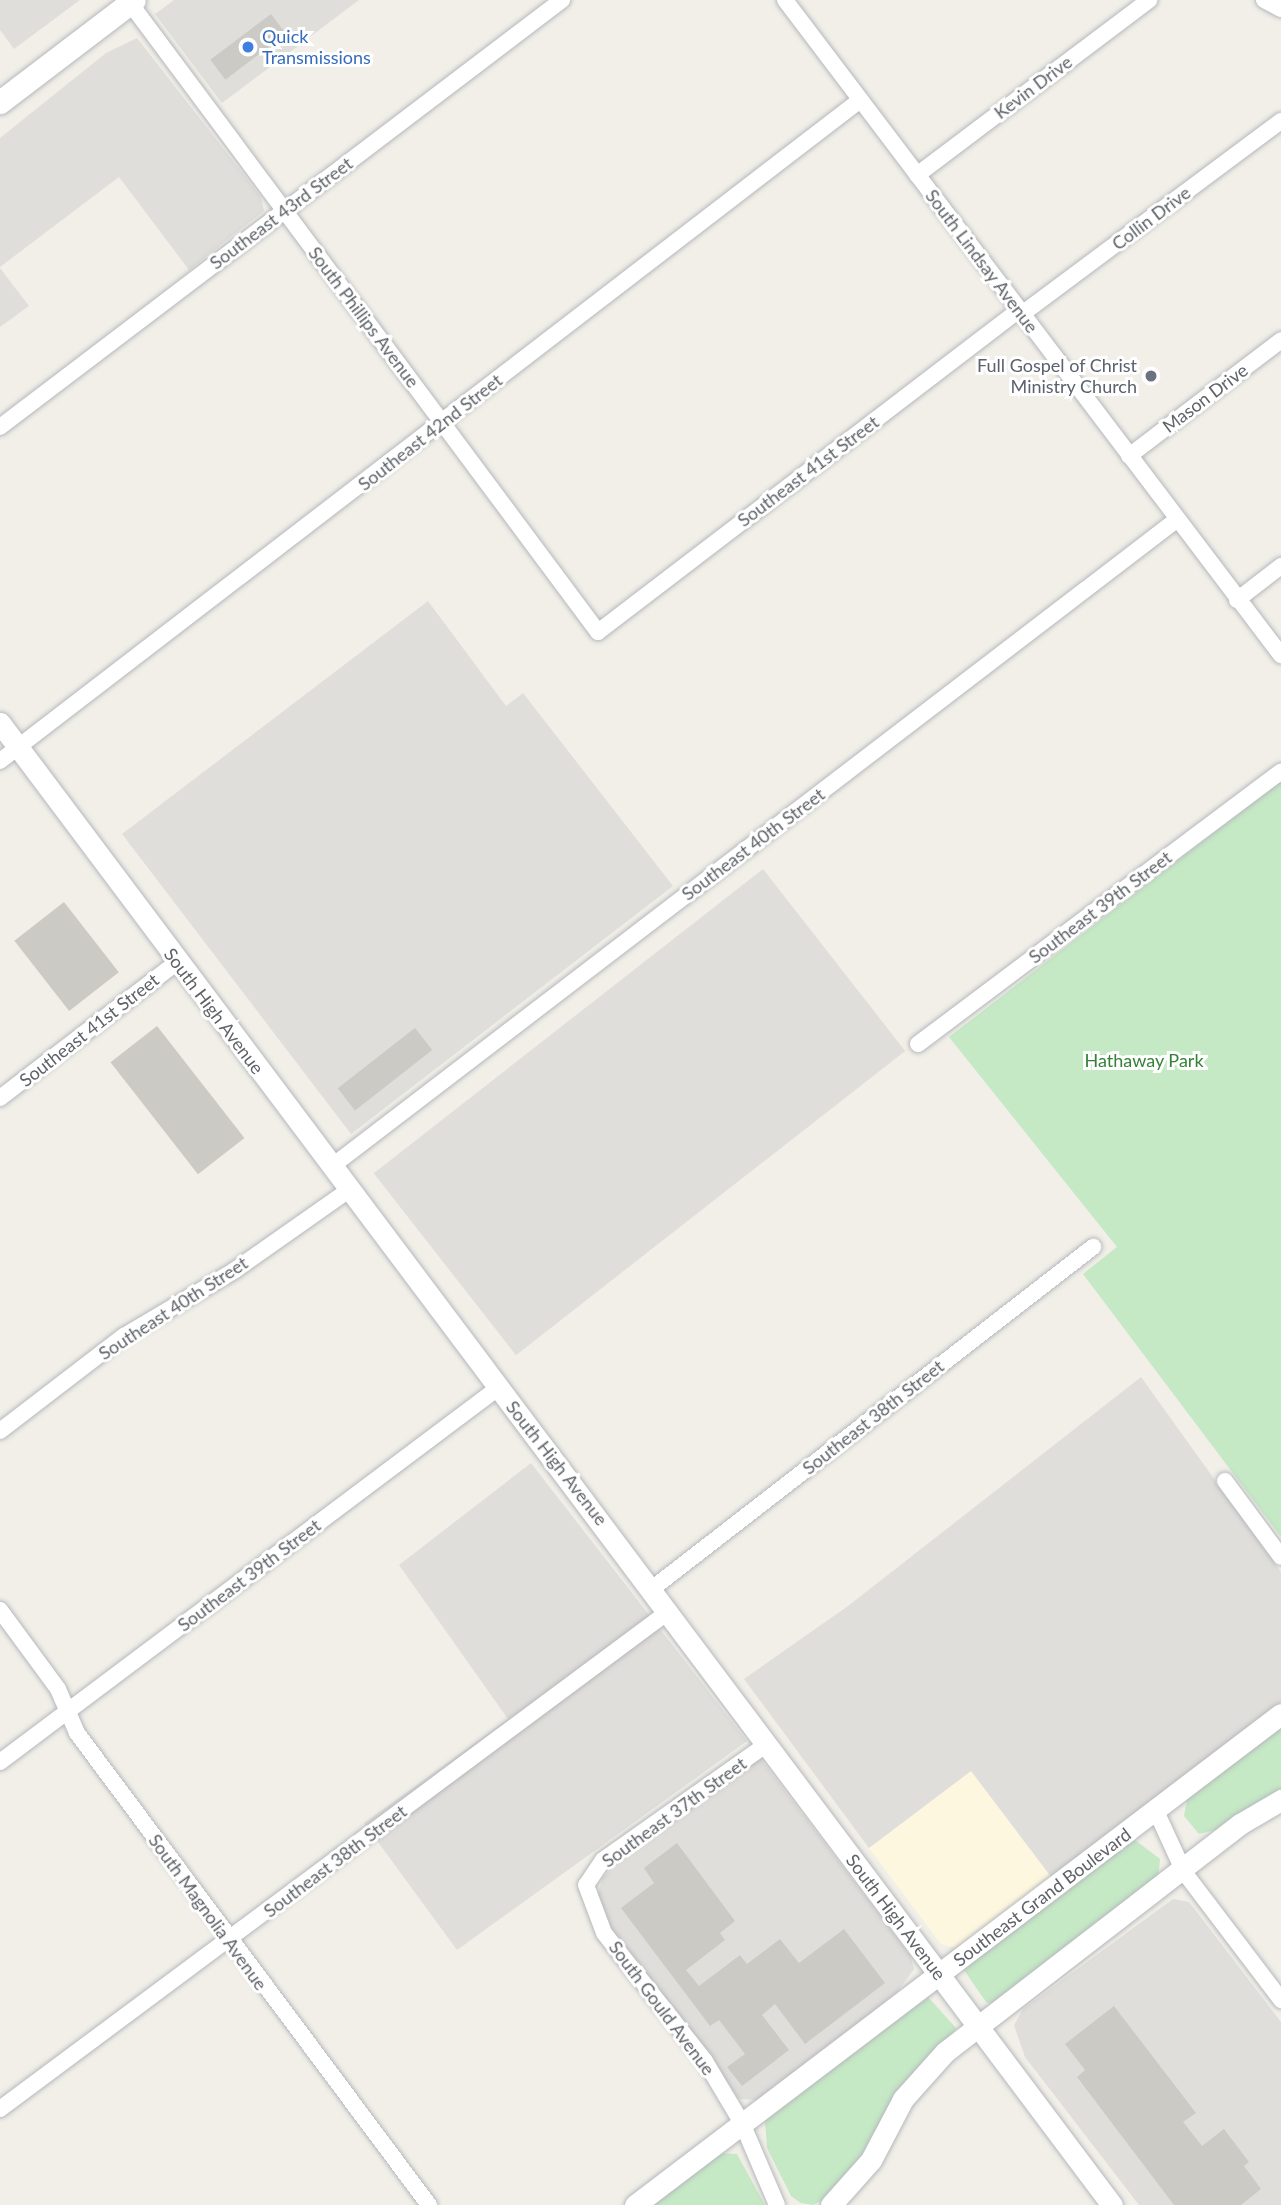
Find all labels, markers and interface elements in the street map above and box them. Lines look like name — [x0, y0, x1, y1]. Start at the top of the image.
place label: Quick Transmissions — [262, 26, 371, 68]
marker: Quick Transmissions — [240, 39, 256, 55]
street label: Kevin Drive — [990, 51, 1076, 123]
street label: Southeast 43rd Street — [205, 152, 357, 274]
street label: Collin Drive — [1108, 182, 1194, 254]
street label: South Lindsay Avenue — [921, 185, 1043, 337]
street label: South Phillips Avenue — [304, 242, 424, 392]
place label: Full Gospel of Christ Ministry Church — [977, 355, 1137, 398]
street label: Mason Drive — [1158, 359, 1252, 437]
marker: Full Gospel of Christ Ministry Church — [1143, 368, 1159, 384]
street label: Southeast 42nd Street — [354, 369, 506, 495]
street label: Southeast 41st Street — [733, 411, 883, 531]
street label: Southeast 40th Street — [677, 783, 829, 905]
street label: Southeast 39th Street — [1024, 846, 1176, 968]
street label: South High Avenue — [159, 944, 269, 1078]
street label: Southeast 41st Street — [15, 969, 163, 1091]
park label: Hathaway Park — [1084, 1049, 1204, 1071]
street label: Southeast 40th Street — [95, 1252, 251, 1364]
street label: Southeast 38th Street — [798, 1355, 948, 1479]
street label: South High Avenue — [502, 1396, 612, 1530]
street label: Southeast 39th Street — [173, 1514, 325, 1636]
street label: Southeast 37th Street — [598, 1752, 750, 1872]
street label: Southeast 38th Street — [259, 1800, 411, 1922]
street label: Southeast Grand Boulevard — [949, 1823, 1135, 1971]
street label: South Magnolia Avenue — [144, 1830, 272, 1994]
street label: South High Avenue — [841, 1850, 951, 1984]
street label: South Gould Avenue — [604, 1936, 720, 2080]

